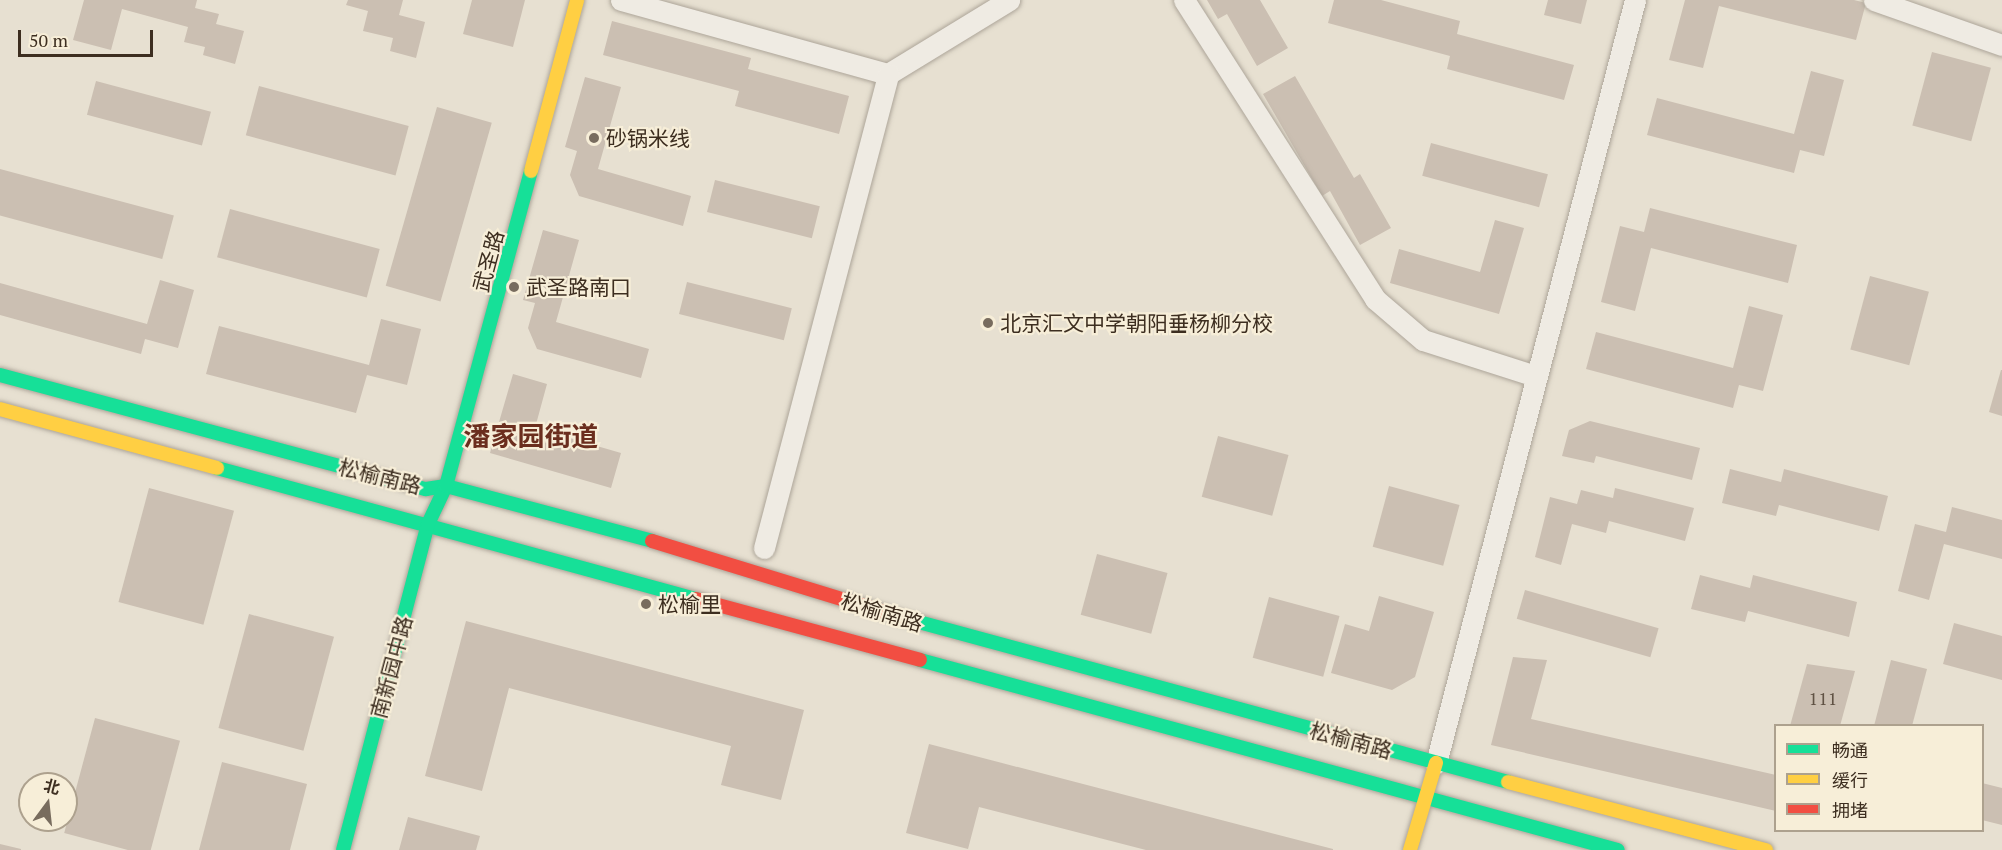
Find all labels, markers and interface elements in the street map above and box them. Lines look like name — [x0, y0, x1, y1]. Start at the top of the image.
scale bar — [21, 18, 156, 56]
text: 50 m — [29, 28, 68, 52]
place label: 砂锅米线 — [606, 125, 690, 151]
marker: 砂锅米线 — [587, 131, 601, 145]
street label: 武圣路 — [468, 227, 508, 295]
place label: 武圣路南口 — [526, 274, 631, 300]
marker: 武圣路南口 — [507, 280, 521, 294]
place label: 北京汇文中学朝阳垂杨柳分校 — [1000, 310, 1273, 336]
marker: 北京汇文中学朝阳垂杨柳分校 — [981, 316, 995, 330]
district label: 潘家园街道 — [464, 421, 598, 453]
street label: 松榆南路 — [336, 454, 424, 498]
street label: 松榆南路 — [838, 588, 926, 636]
place label: 松榆里 — [658, 591, 721, 617]
marker: 松榆里 — [639, 597, 653, 611]
street label: 南新园中路 — [365, 613, 417, 721]
house number: 111 — [1809, 687, 1837, 709]
street label: 松榆南路 — [1307, 717, 1395, 763]
legend — [1774, 724, 1984, 832]
text: 畅通 — [1832, 738, 1868, 762]
text: 缓行 — [1832, 768, 1868, 792]
north arrow — [18, 772, 78, 832]
text: 北 — [42, 774, 63, 799]
text: 拥堵 — [1832, 798, 1868, 822]

